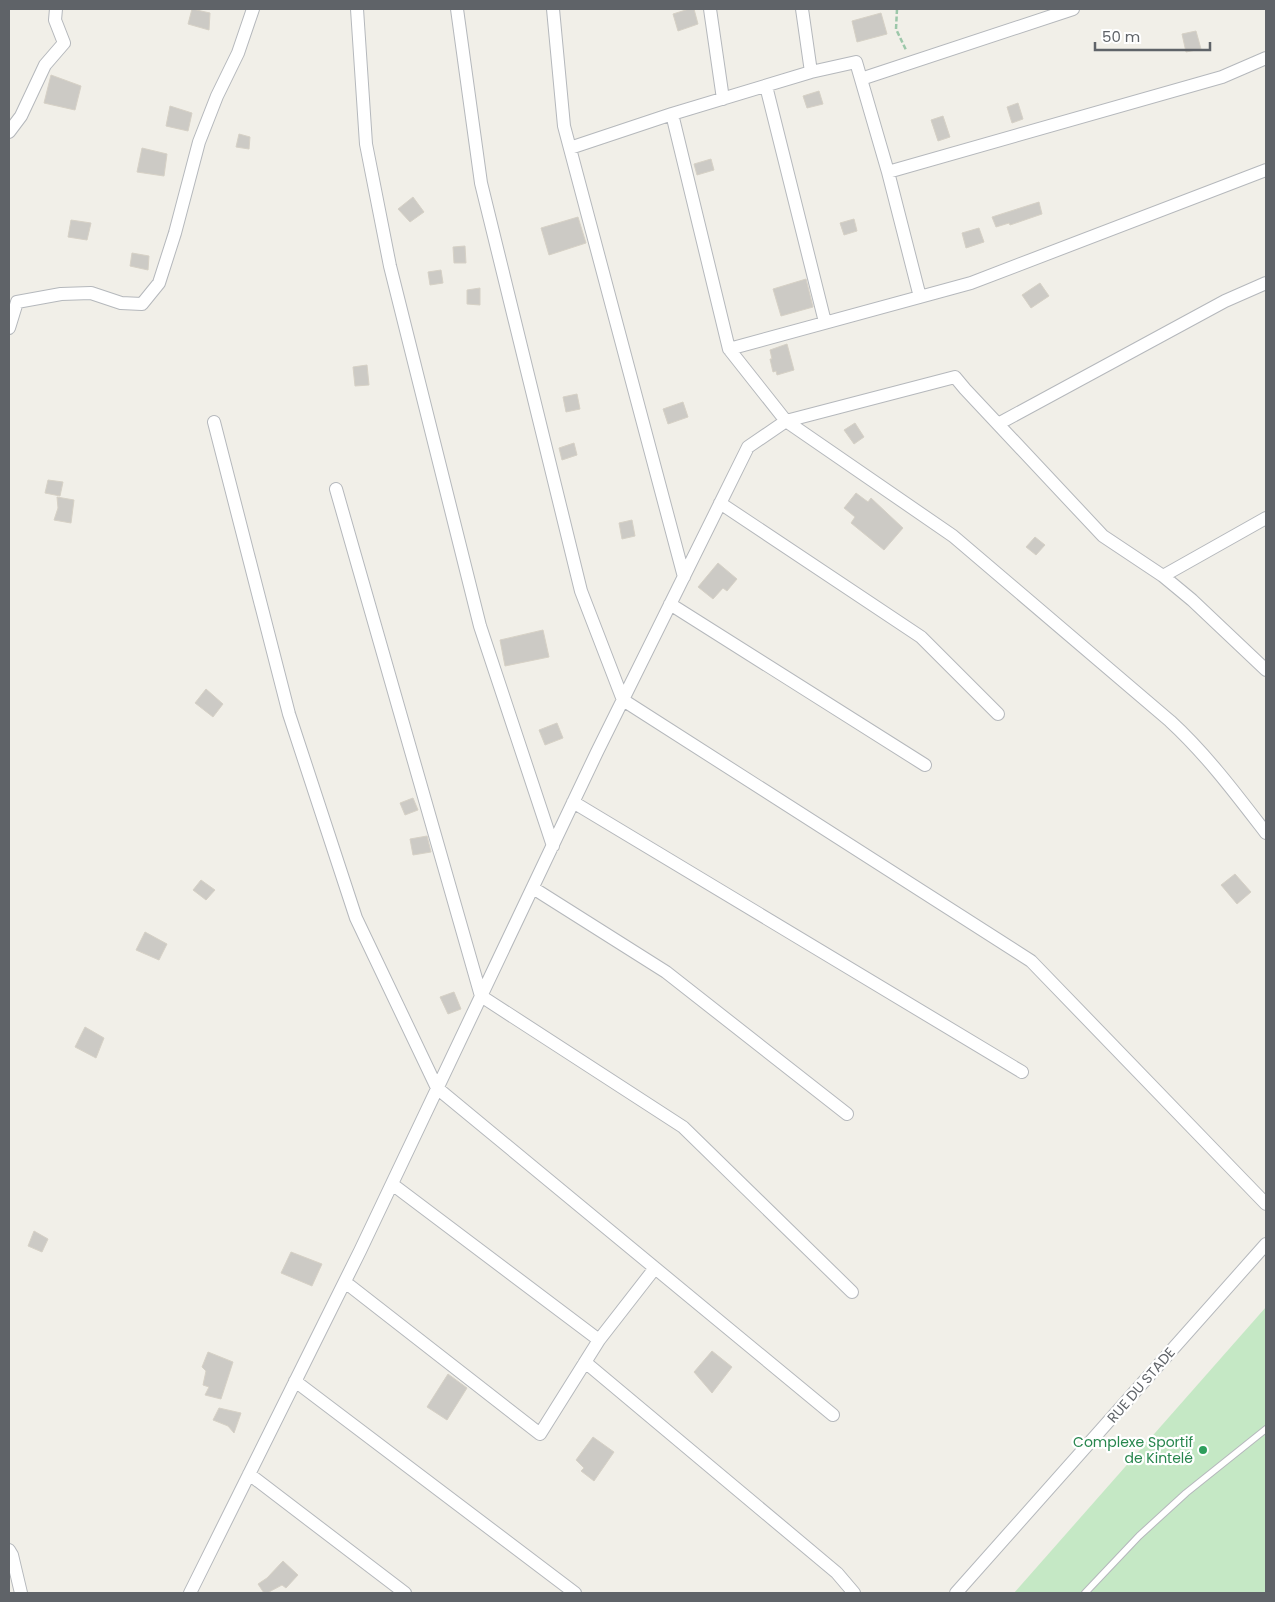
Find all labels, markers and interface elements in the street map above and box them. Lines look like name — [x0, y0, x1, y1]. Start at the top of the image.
scale bar — [1095, 20, 1210, 52]
text: 50 m — [1102, 26, 1140, 47]
street label: RUE DU STADE — [1103, 1343, 1179, 1427]
place label: Complexe Sportif de Kintelé — [1073, 1432, 1193, 1468]
marker: Complexe Sportif de Kintelé — [1197, 1444, 1209, 1456]

